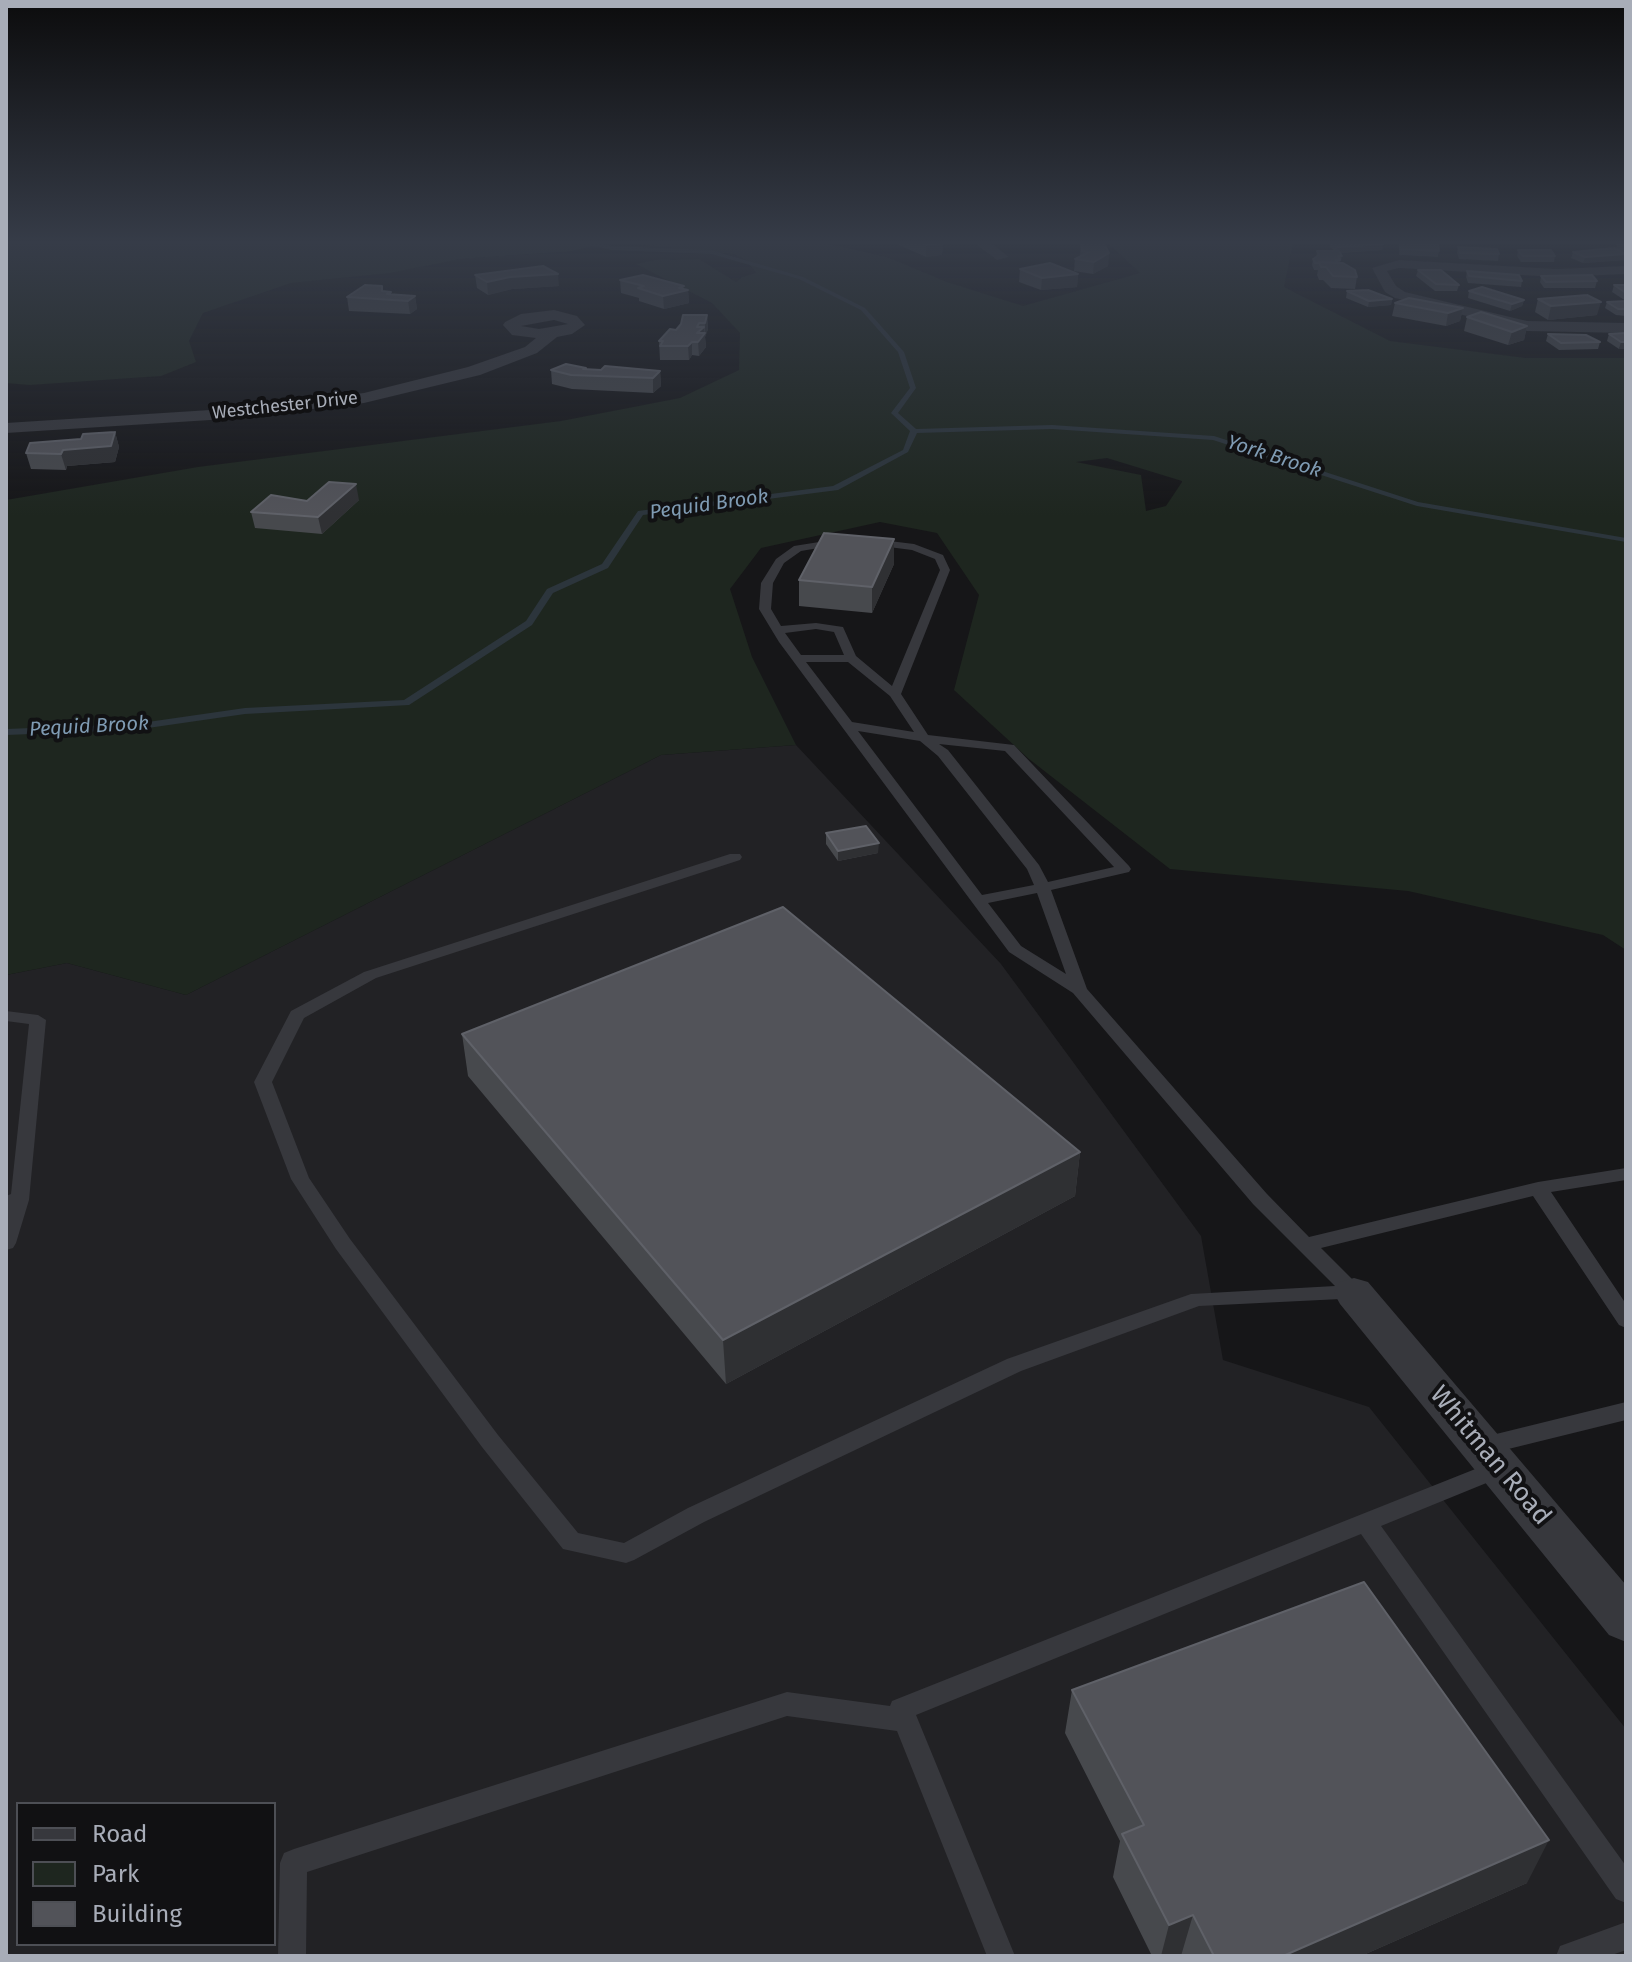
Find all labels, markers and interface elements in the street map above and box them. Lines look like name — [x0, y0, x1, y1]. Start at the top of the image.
street label: Westchester Drive — [211, 388, 359, 424]
water label: York Brook — [1224, 430, 1324, 484]
water label: Pequid Brook — [648, 485, 770, 525]
water label: Pequid Brook — [29, 712, 149, 742]
street label: Whitman Road — [1423, 1380, 1557, 1532]
legend — [16, 1802, 276, 1946]
text: Road — [92, 1820, 147, 1848]
text: Park — [92, 1860, 139, 1888]
text: Building — [92, 1900, 182, 1928]

